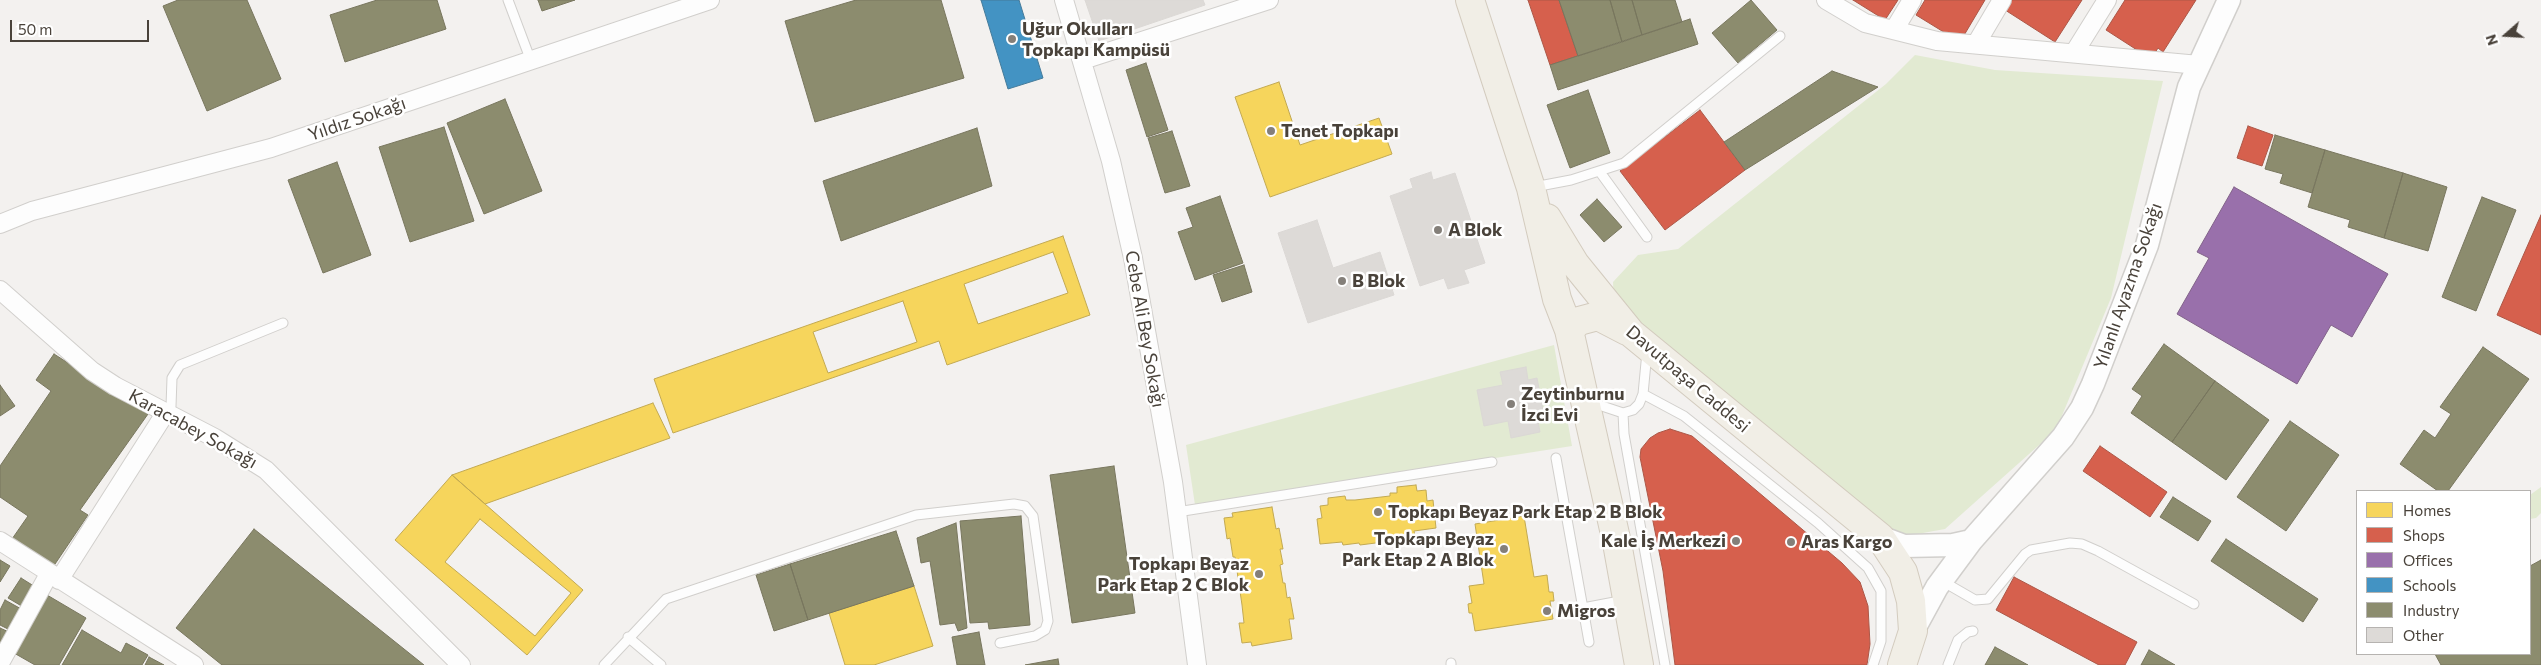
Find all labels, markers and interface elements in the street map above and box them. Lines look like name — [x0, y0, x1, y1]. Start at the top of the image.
scale bar — [12, 10, 151, 42]
north arrow — [2481, 10, 2531, 60]
place label: Uğur Okulları Topkapı Kampüsü — [1022, 18, 1170, 60]
text: 50 m — [18, 20, 52, 38]
text: N — [2482, 32, 2501, 48]
marker: Uğur Okulları Topkapı Kampüsü — [1006, 33, 1018, 45]
street label: Yıldız Sokağı — [305, 92, 409, 146]
place label: Tenet Topkapı — [1281, 120, 1399, 142]
marker: Tenet Topkapı — [1265, 125, 1277, 137]
street label: Yılanlı Ayazma Sokağı — [2089, 200, 2167, 372]
place label: A Blok — [1448, 219, 1502, 241]
marker: A Blok — [1432, 224, 1444, 236]
street label: Cebe Ali Bey Sokağı — [1121, 249, 1169, 409]
place label: B Blok — [1352, 270, 1405, 292]
marker: B Blok — [1336, 275, 1348, 287]
street label: Davutpaşa Caddesi — [1622, 321, 1754, 437]
place label: Zeytinburnu İzci Evi — [1521, 383, 1624, 426]
street label: Karacabey Sokağı — [125, 385, 261, 473]
marker: Zeytinburnu İzci Evi — [1505, 398, 1517, 410]
legend — [2356, 490, 2531, 655]
place label: Topkapı Beyaz Park Etap 2 B Blok — [1388, 501, 1663, 523]
text: Homes — [2403, 501, 2451, 519]
marker: Topkapı Beyaz Park Etap 2 B Blok — [1372, 506, 1384, 518]
text: Shops — [2403, 526, 2445, 544]
place label: Topkapı Beyaz Park Etap 2 A Blok — [1342, 528, 1494, 570]
place label: Kale İş Merkezi — [1601, 530, 1726, 552]
place label: Aras Kargo — [1801, 531, 1892, 553]
marker: Kale İş Merkezi — [1730, 535, 1742, 547]
marker: Aras Kargo — [1785, 536, 1797, 548]
marker: Topkapı Beyaz Park Etap 2 A Blok — [1498, 543, 1510, 555]
text: Offices — [2403, 551, 2453, 569]
place label: Topkapı Beyaz Park Etap 2 C Blok — [1098, 553, 1249, 596]
marker: Topkapı Beyaz Park Etap 2 C Blok — [1253, 568, 1265, 580]
text: Schools — [2403, 576, 2456, 594]
place label: Migros — [1557, 600, 1615, 622]
text: Industry — [2403, 601, 2460, 619]
marker: Migros — [1541, 605, 1553, 617]
text: Other — [2403, 626, 2444, 644]

